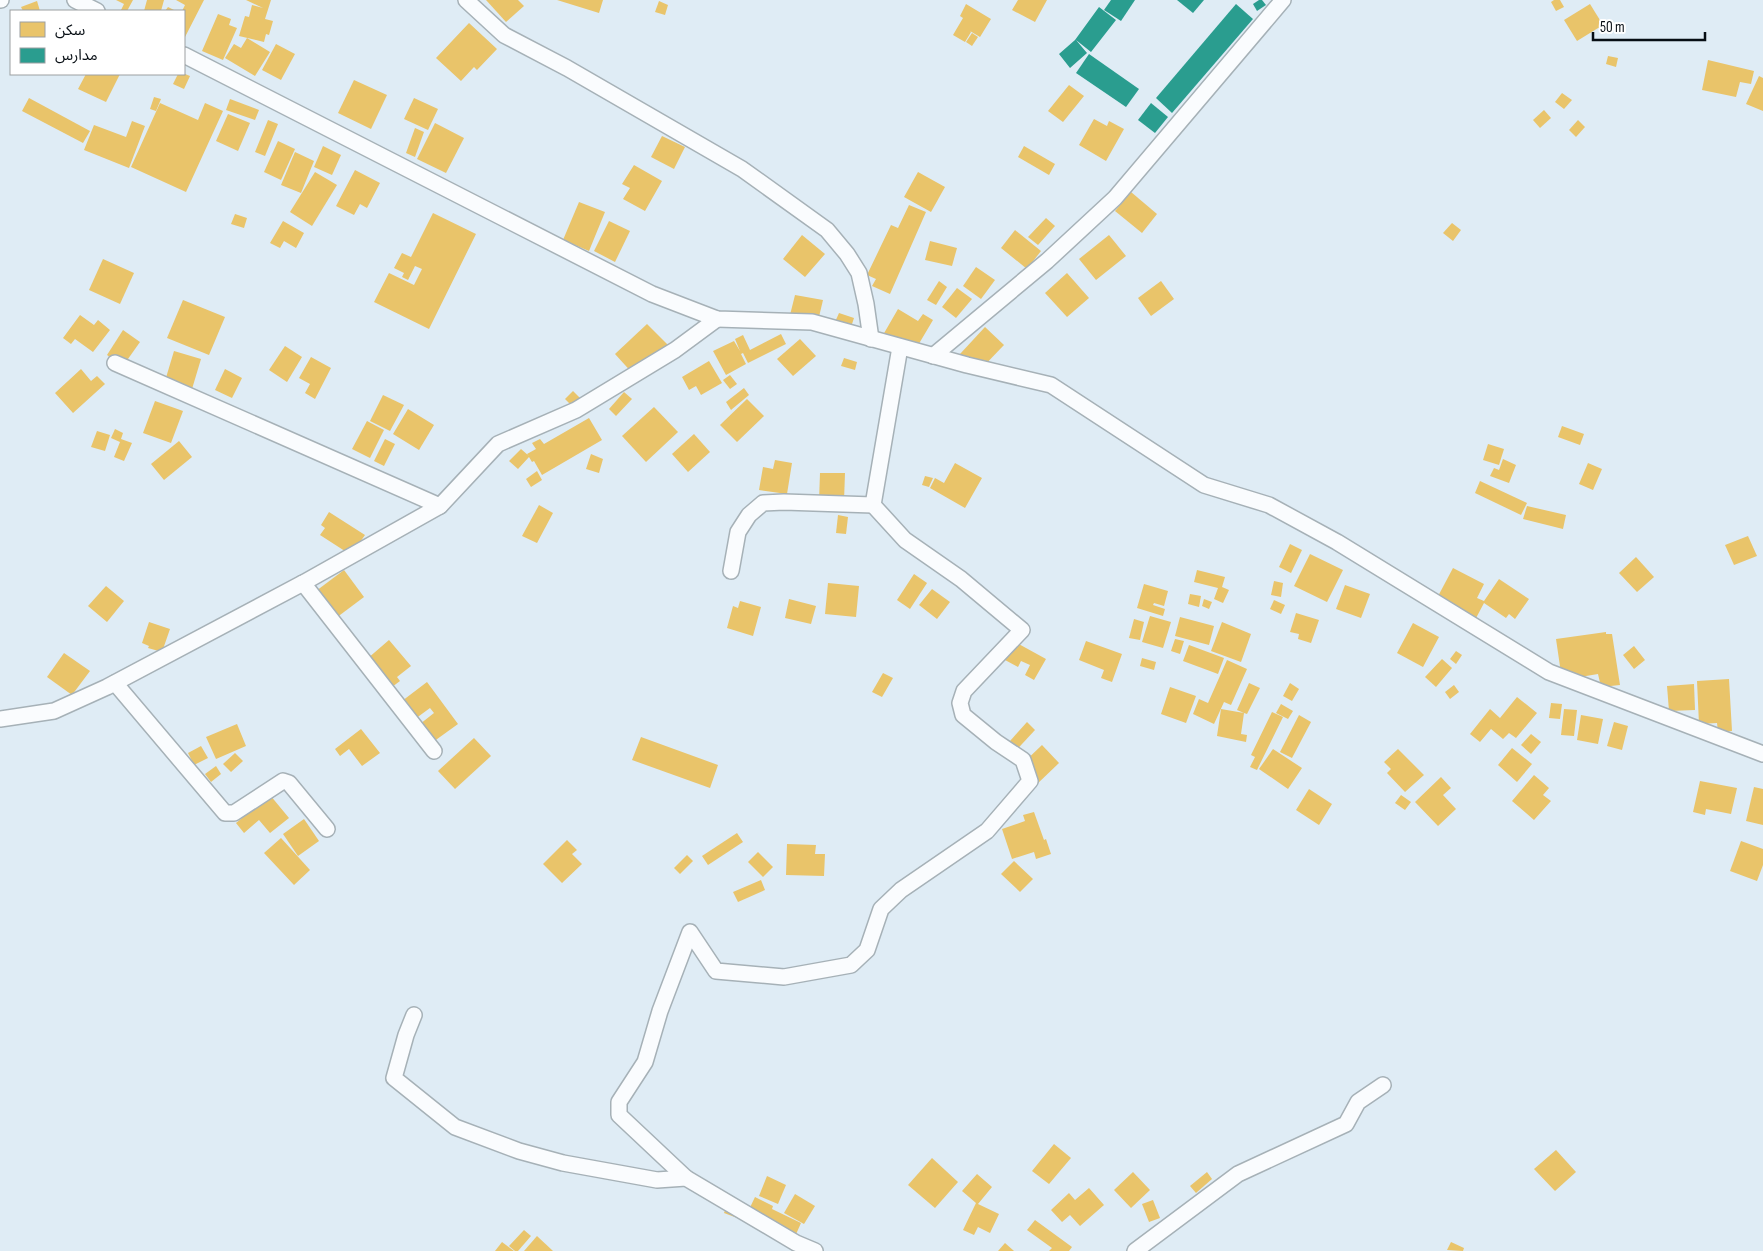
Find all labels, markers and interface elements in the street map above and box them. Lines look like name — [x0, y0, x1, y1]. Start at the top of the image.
legend — [10, 10, 185, 75]
scale bar — [1593, 10, 1706, 42]
text: 50 m — [1600, 18, 1625, 37]
text: سكن — [55, 21, 86, 40]
text: مدارس — [55, 46, 98, 65]

